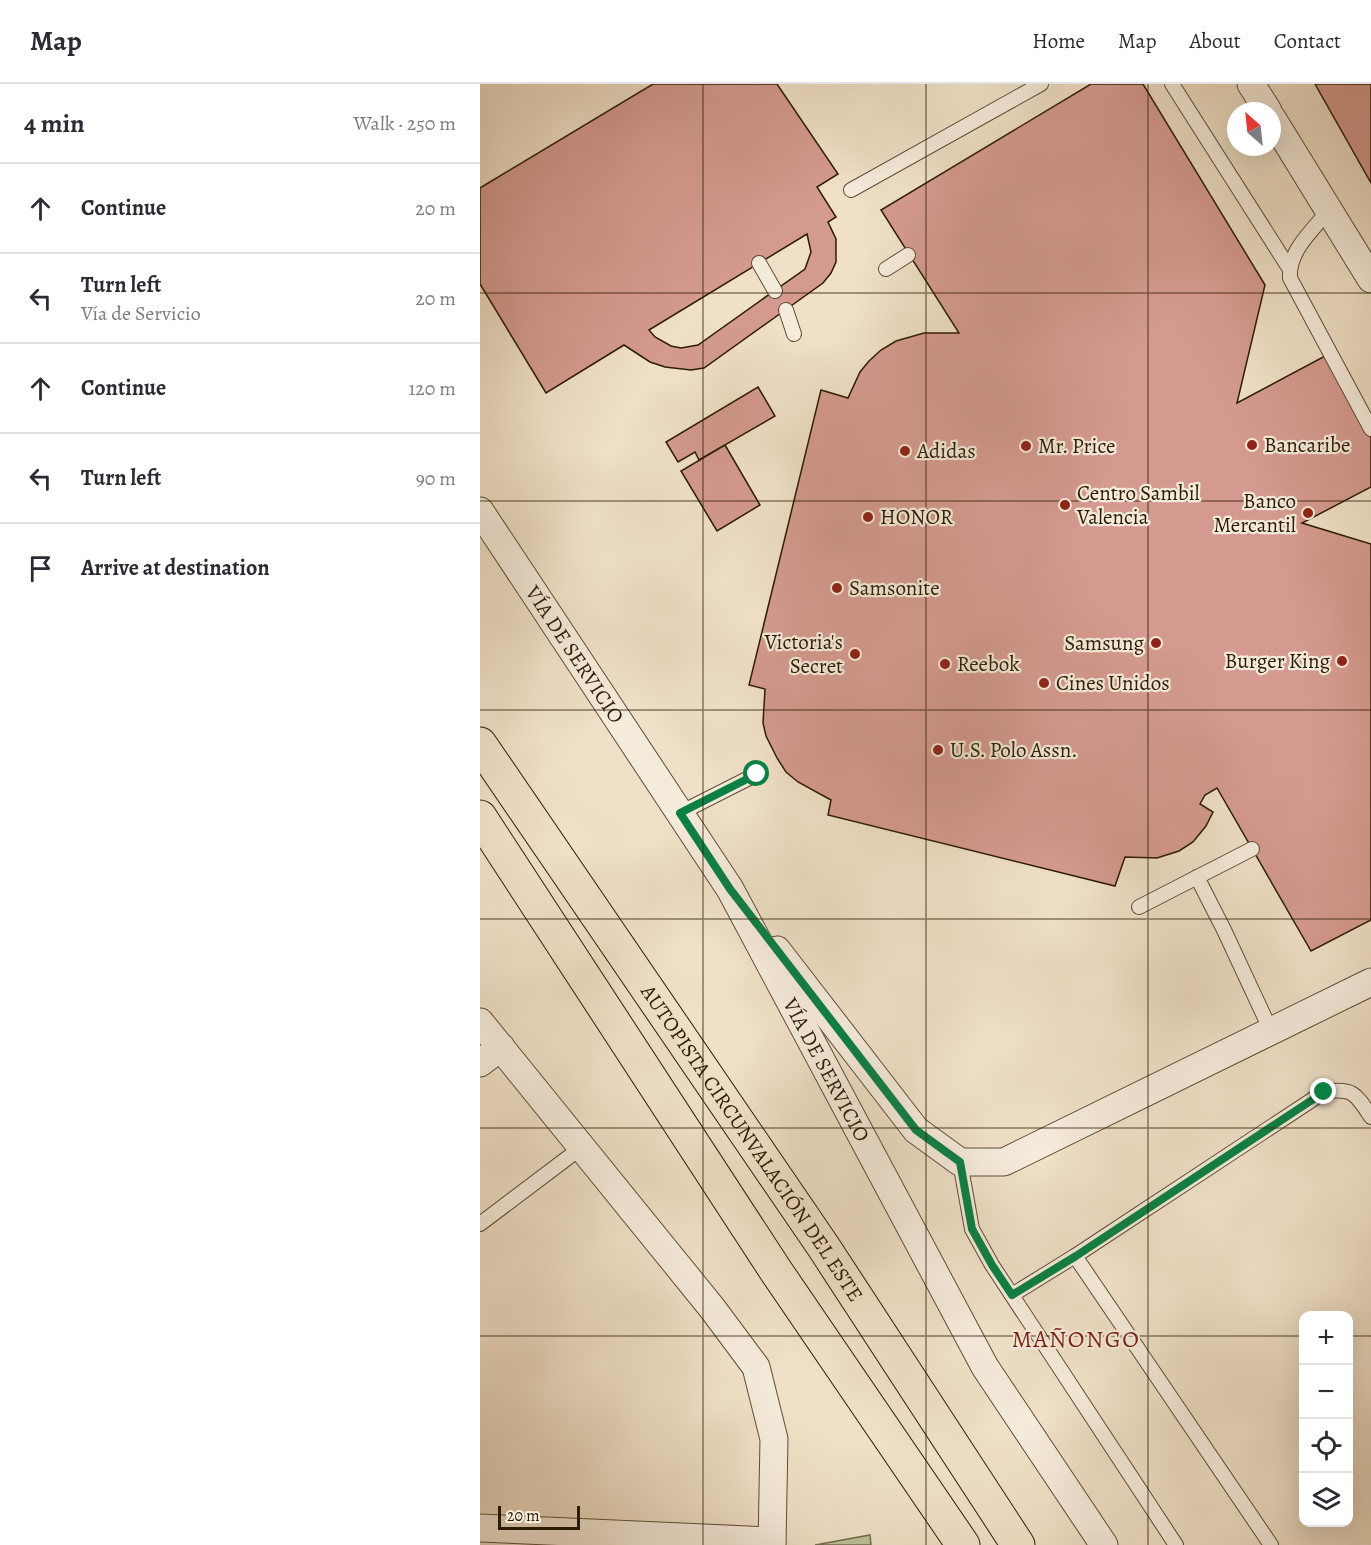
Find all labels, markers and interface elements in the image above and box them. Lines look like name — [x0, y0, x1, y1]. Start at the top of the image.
text: Map — [30, 22, 82, 60]
text: Home — [1032, 27, 1085, 55]
text: Map — [1118, 27, 1156, 55]
text: About — [1189, 27, 1241, 55]
text: Contact — [1274, 27, 1341, 55]
north arrow — [1227, 102, 1281, 156]
text: 4 min — [24, 106, 85, 141]
text: Walk · 250 m — [354, 110, 456, 137]
icon: ahead — [24, 192, 57, 225]
text: Continue — [81, 193, 166, 223]
text: 20 m — [415, 195, 456, 222]
text: Turn left — [81, 270, 161, 300]
icon: left — [24, 282, 57, 315]
text: 20 m — [415, 285, 456, 312]
text: Vía de Servicio — [81, 300, 201, 327]
icon: ahead — [24, 372, 57, 405]
text: Continue — [81, 373, 166, 403]
text: 120 m — [408, 375, 456, 402]
place label: Bancaribe — [1264, 431, 1350, 459]
place label: Mr. Price — [1038, 432, 1115, 460]
place label: Adidas — [916, 437, 976, 465]
marker: Bancaribe — [1245, 438, 1259, 452]
marker: Mr. Price — [1019, 439, 1033, 453]
marker: Adidas — [898, 444, 912, 458]
icon: left — [24, 462, 57, 495]
text: Turn left — [81, 463, 161, 493]
text: 90 m — [416, 465, 456, 492]
place label: Centro Sambil Valencia — [1076, 479, 1200, 531]
place label: Banco Mercantil — [1213, 487, 1296, 539]
marker: Centro Sambil Valencia — [1058, 498, 1072, 512]
place label: HONOR — [880, 503, 953, 531]
marker: Banco Mercantil — [1301, 506, 1315, 520]
marker: HONOR — [861, 510, 875, 524]
icon: arrive — [24, 552, 57, 585]
text: Arrive at destination — [81, 553, 270, 583]
place label: Samsonite — [849, 574, 940, 602]
street label: VÍA DE SERVICIO — [519, 579, 631, 729]
marker: Samsonite — [830, 581, 844, 595]
place label: Victoria's Secret — [764, 628, 843, 680]
place label: Samsung — [1064, 629, 1144, 657]
marker: Samsung — [1149, 636, 1163, 650]
marker: Victoria's Secret — [848, 647, 862, 661]
place label: Burger King — [1225, 647, 1330, 675]
place label: Reebok — [957, 650, 1020, 678]
marker: Burger King — [1335, 654, 1349, 668]
marker: Reebok — [938, 657, 952, 671]
place label: Cines Unidos — [1056, 669, 1170, 697]
marker: Cines Unidos — [1037, 676, 1051, 690]
place label: U.S. Polo Assn. — [950, 736, 1078, 764]
marker: U.S. Polo Assn. — [931, 743, 945, 757]
route start — [743, 760, 769, 786]
street label: AUTOPISTA CIRCUNVALACIÓN DEL ESTE — [634, 978, 870, 1307]
street label: VÍA DE SERVICIO — [776, 992, 876, 1147]
route end — [1310, 1078, 1336, 1104]
map controls — [1299, 1311, 1353, 1527]
button: + — [1299, 1311, 1353, 1365]
district label: MAÑONGO — [1012, 1323, 1140, 1355]
button: − — [1299, 1365, 1353, 1419]
button: locate — [1299, 1419, 1353, 1473]
button: layers — [1299, 1473, 1353, 1527]
scale bar — [498, 1503, 580, 1530]
text: 20 m — [507, 1505, 540, 1527]

